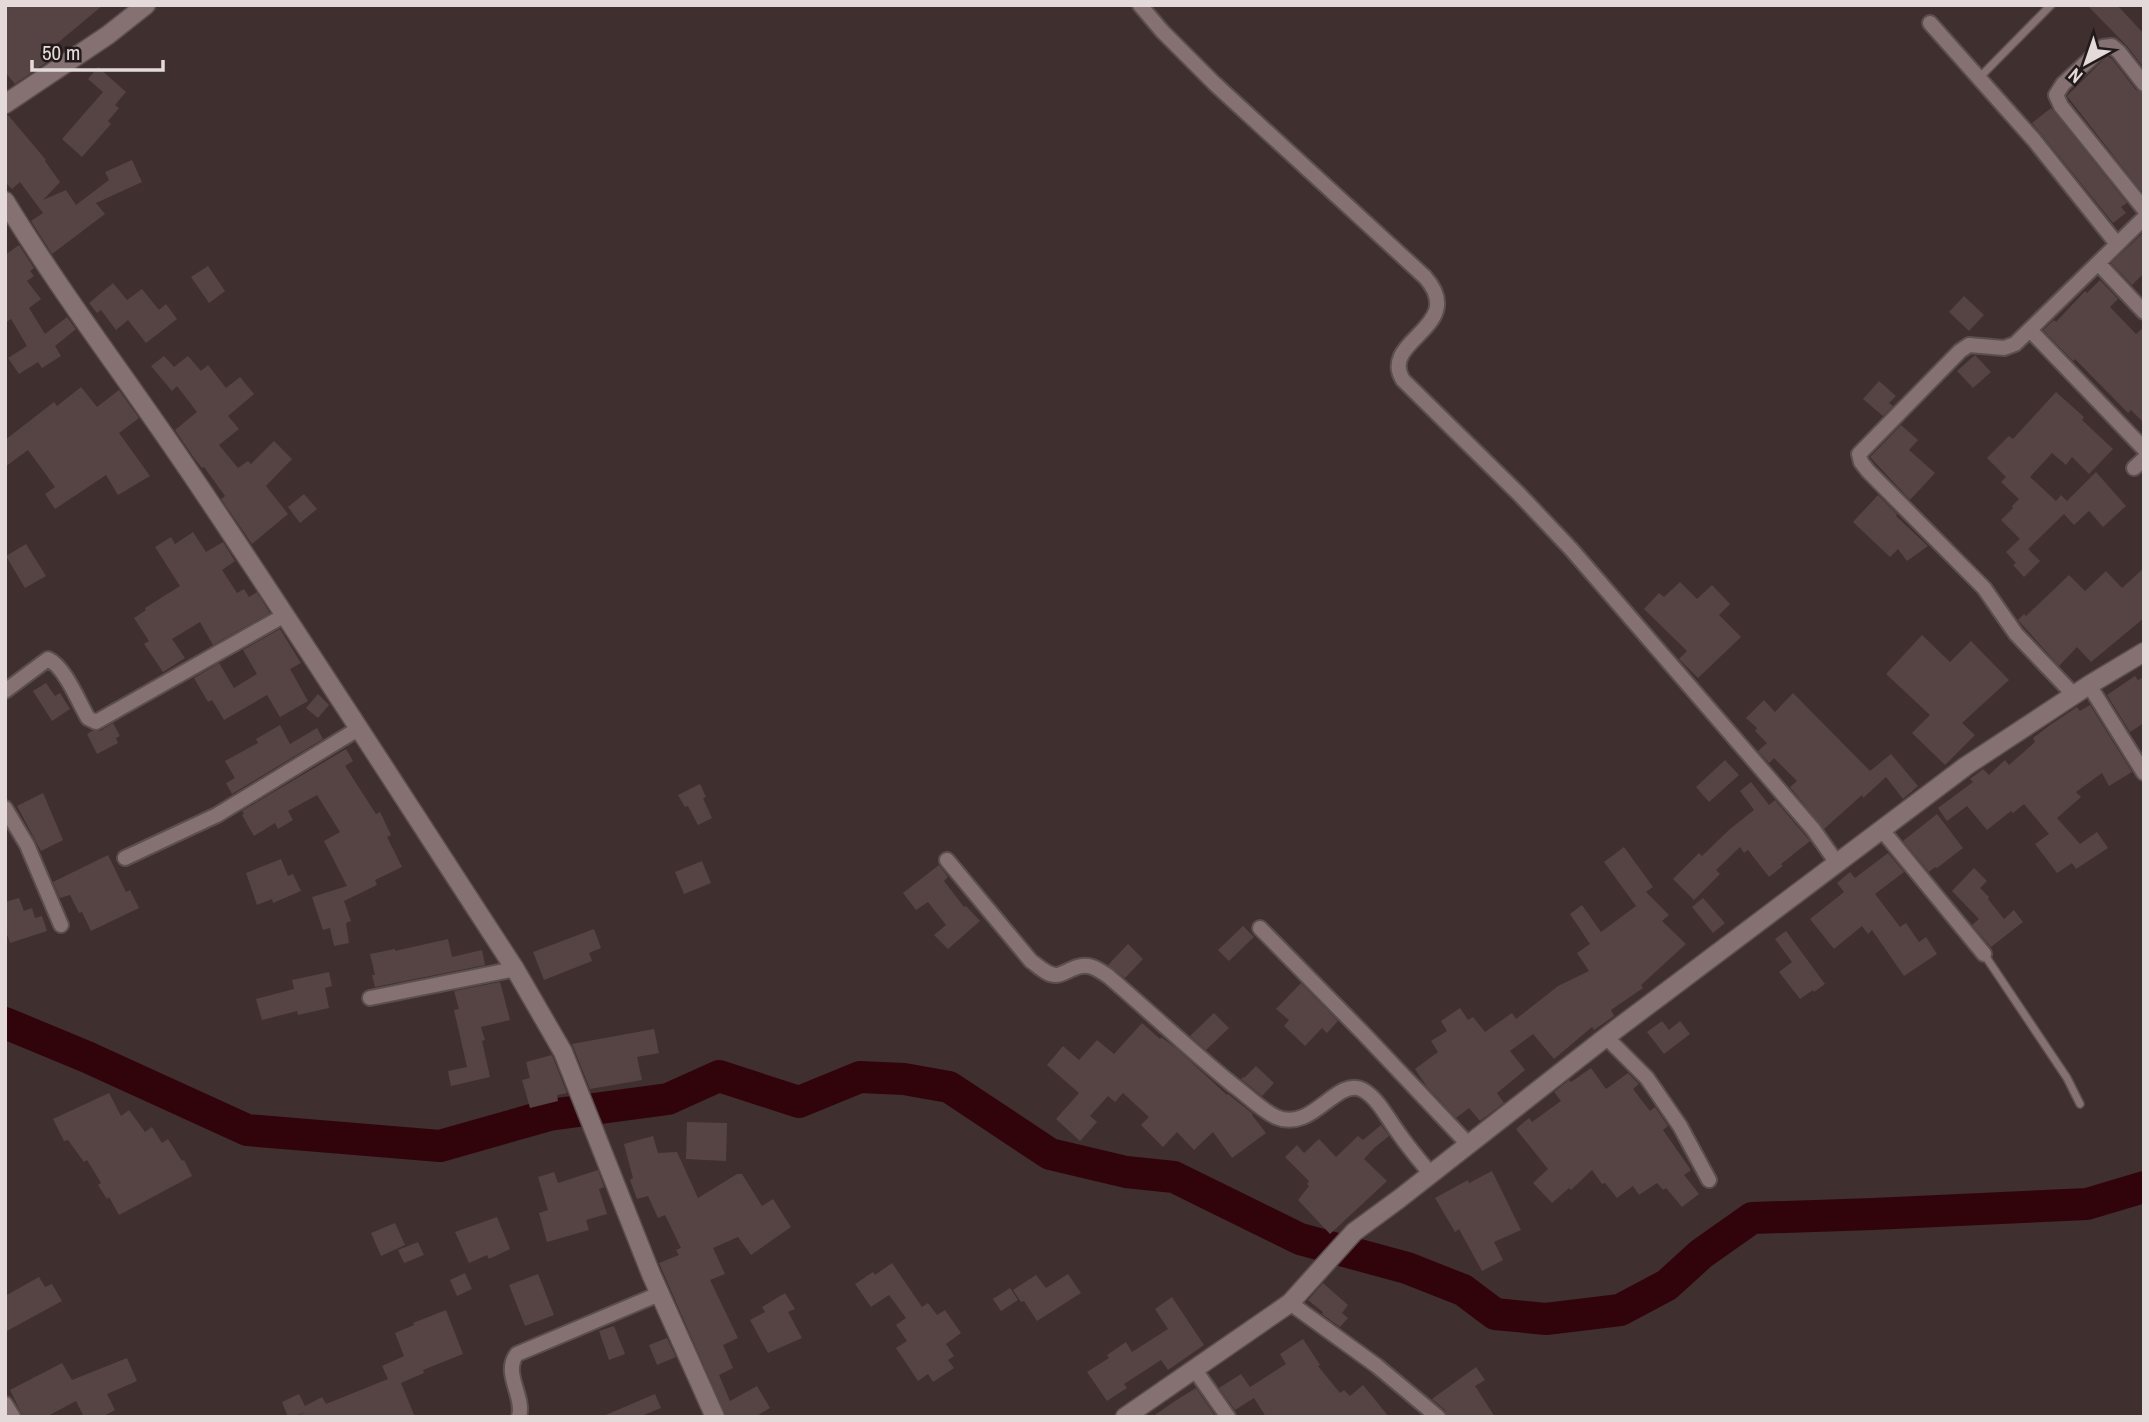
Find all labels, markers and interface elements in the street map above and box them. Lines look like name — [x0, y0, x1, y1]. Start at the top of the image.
scale bar — [32, 28, 163, 72]
north arrow — [2051, 28, 2121, 98]
text: 50 m — [42, 38, 80, 67]
text: N — [2062, 62, 2088, 90]

